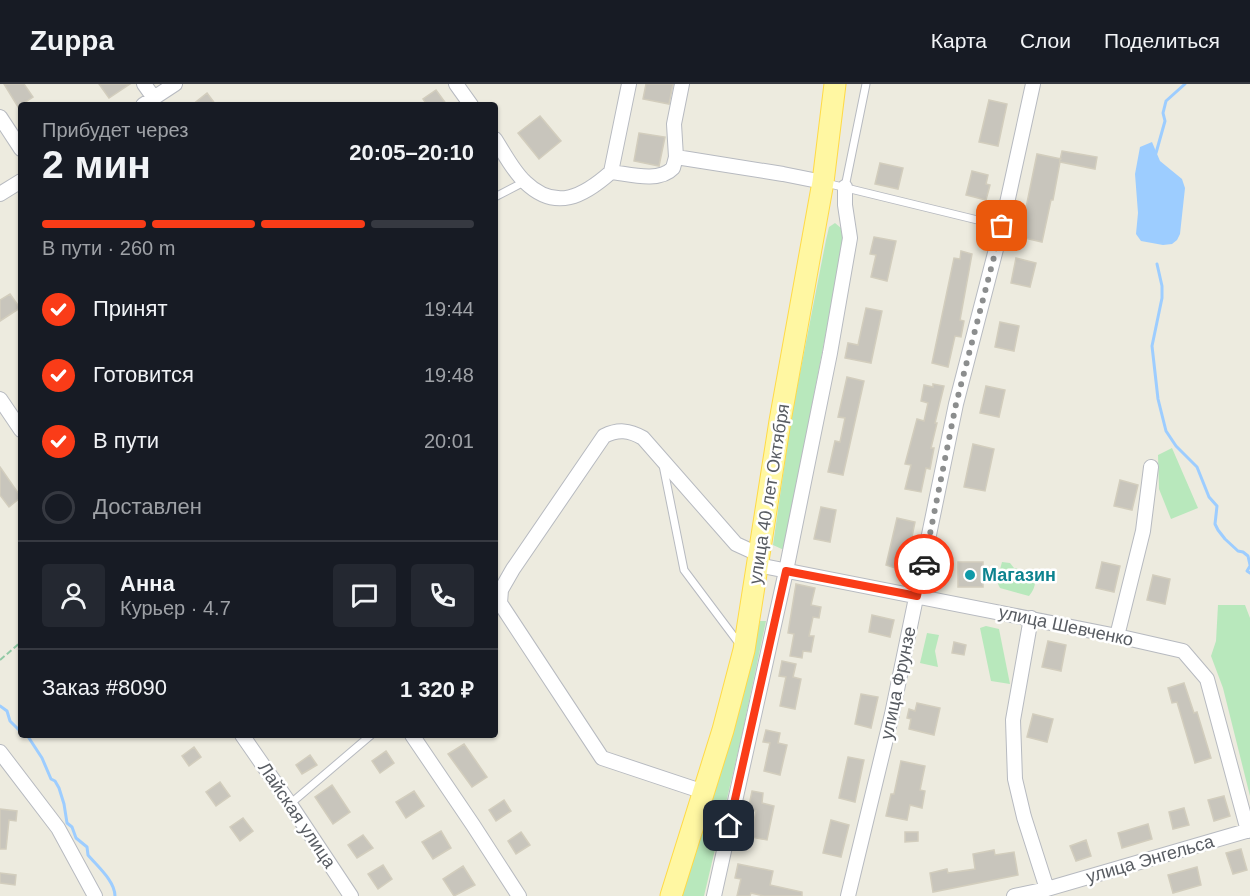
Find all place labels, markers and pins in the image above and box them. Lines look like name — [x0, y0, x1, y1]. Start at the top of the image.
pin — [976, 200, 1027, 251]
place label: Магазин — [982, 565, 1056, 585]
marker: Магазин — [963, 568, 977, 582]
pin — [703, 800, 754, 851]

